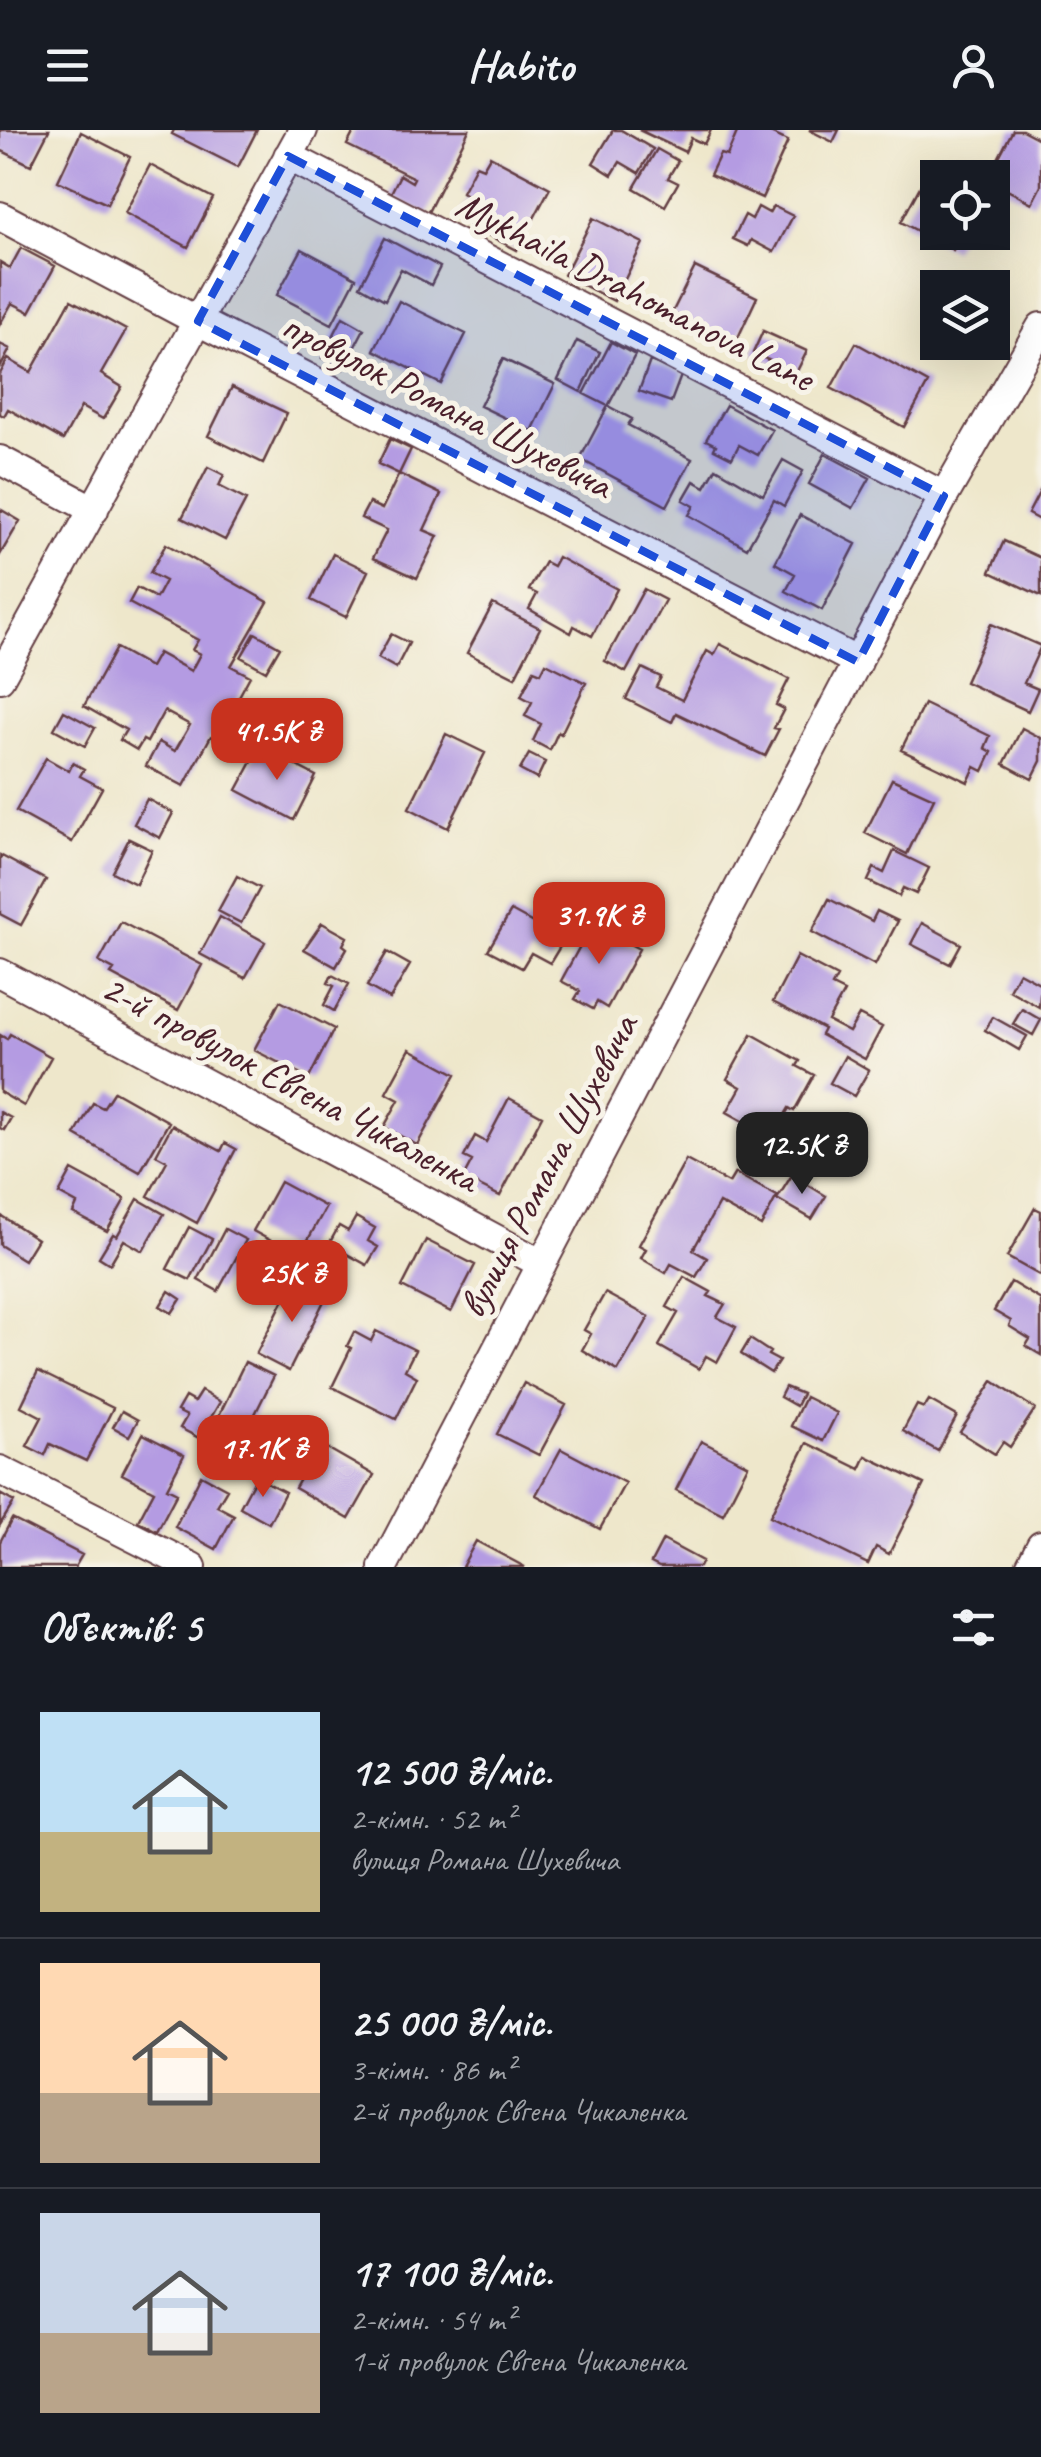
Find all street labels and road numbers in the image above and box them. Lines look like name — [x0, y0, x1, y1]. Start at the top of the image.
street label: Mykhaila Drahomanova Lane — [448, 179, 825, 404]
street label: провулок Романа Шухевича — [274, 300, 623, 511]
street label: 2-й провулок Євгена Чикаленка — [93, 963, 490, 1205]
street label: вулиця Романа Шухевича — [447, 1004, 650, 1326]

